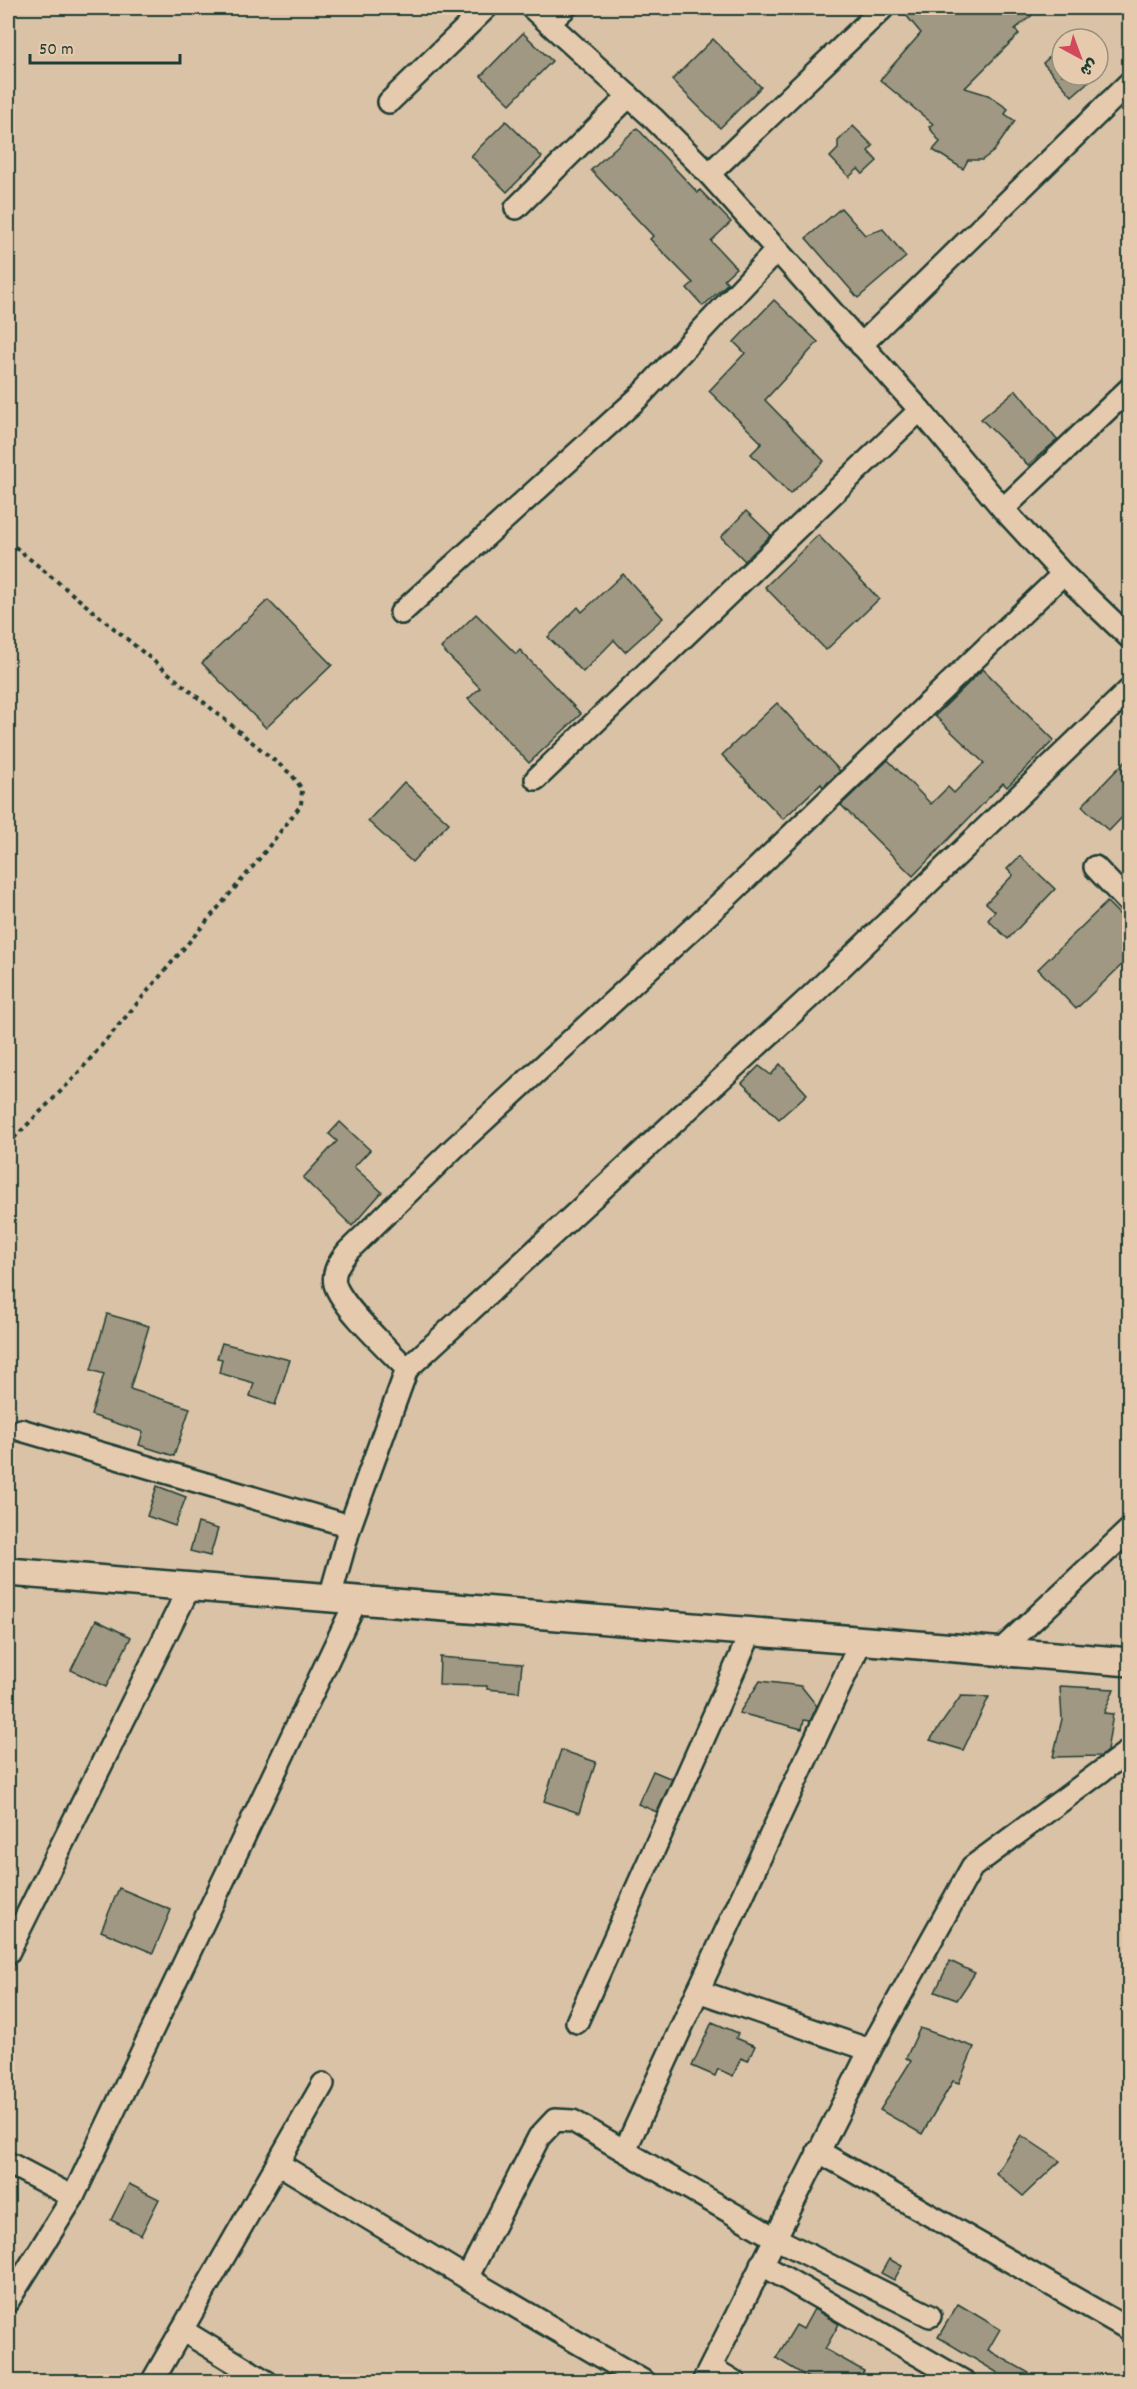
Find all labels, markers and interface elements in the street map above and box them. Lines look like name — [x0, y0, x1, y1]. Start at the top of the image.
scale bar — [30, 27, 180, 65]
north arrow — [1050, 27, 1110, 87]
text: 50 m — [39, 38, 74, 63]
text: ش — [1074, 52, 1102, 81]

